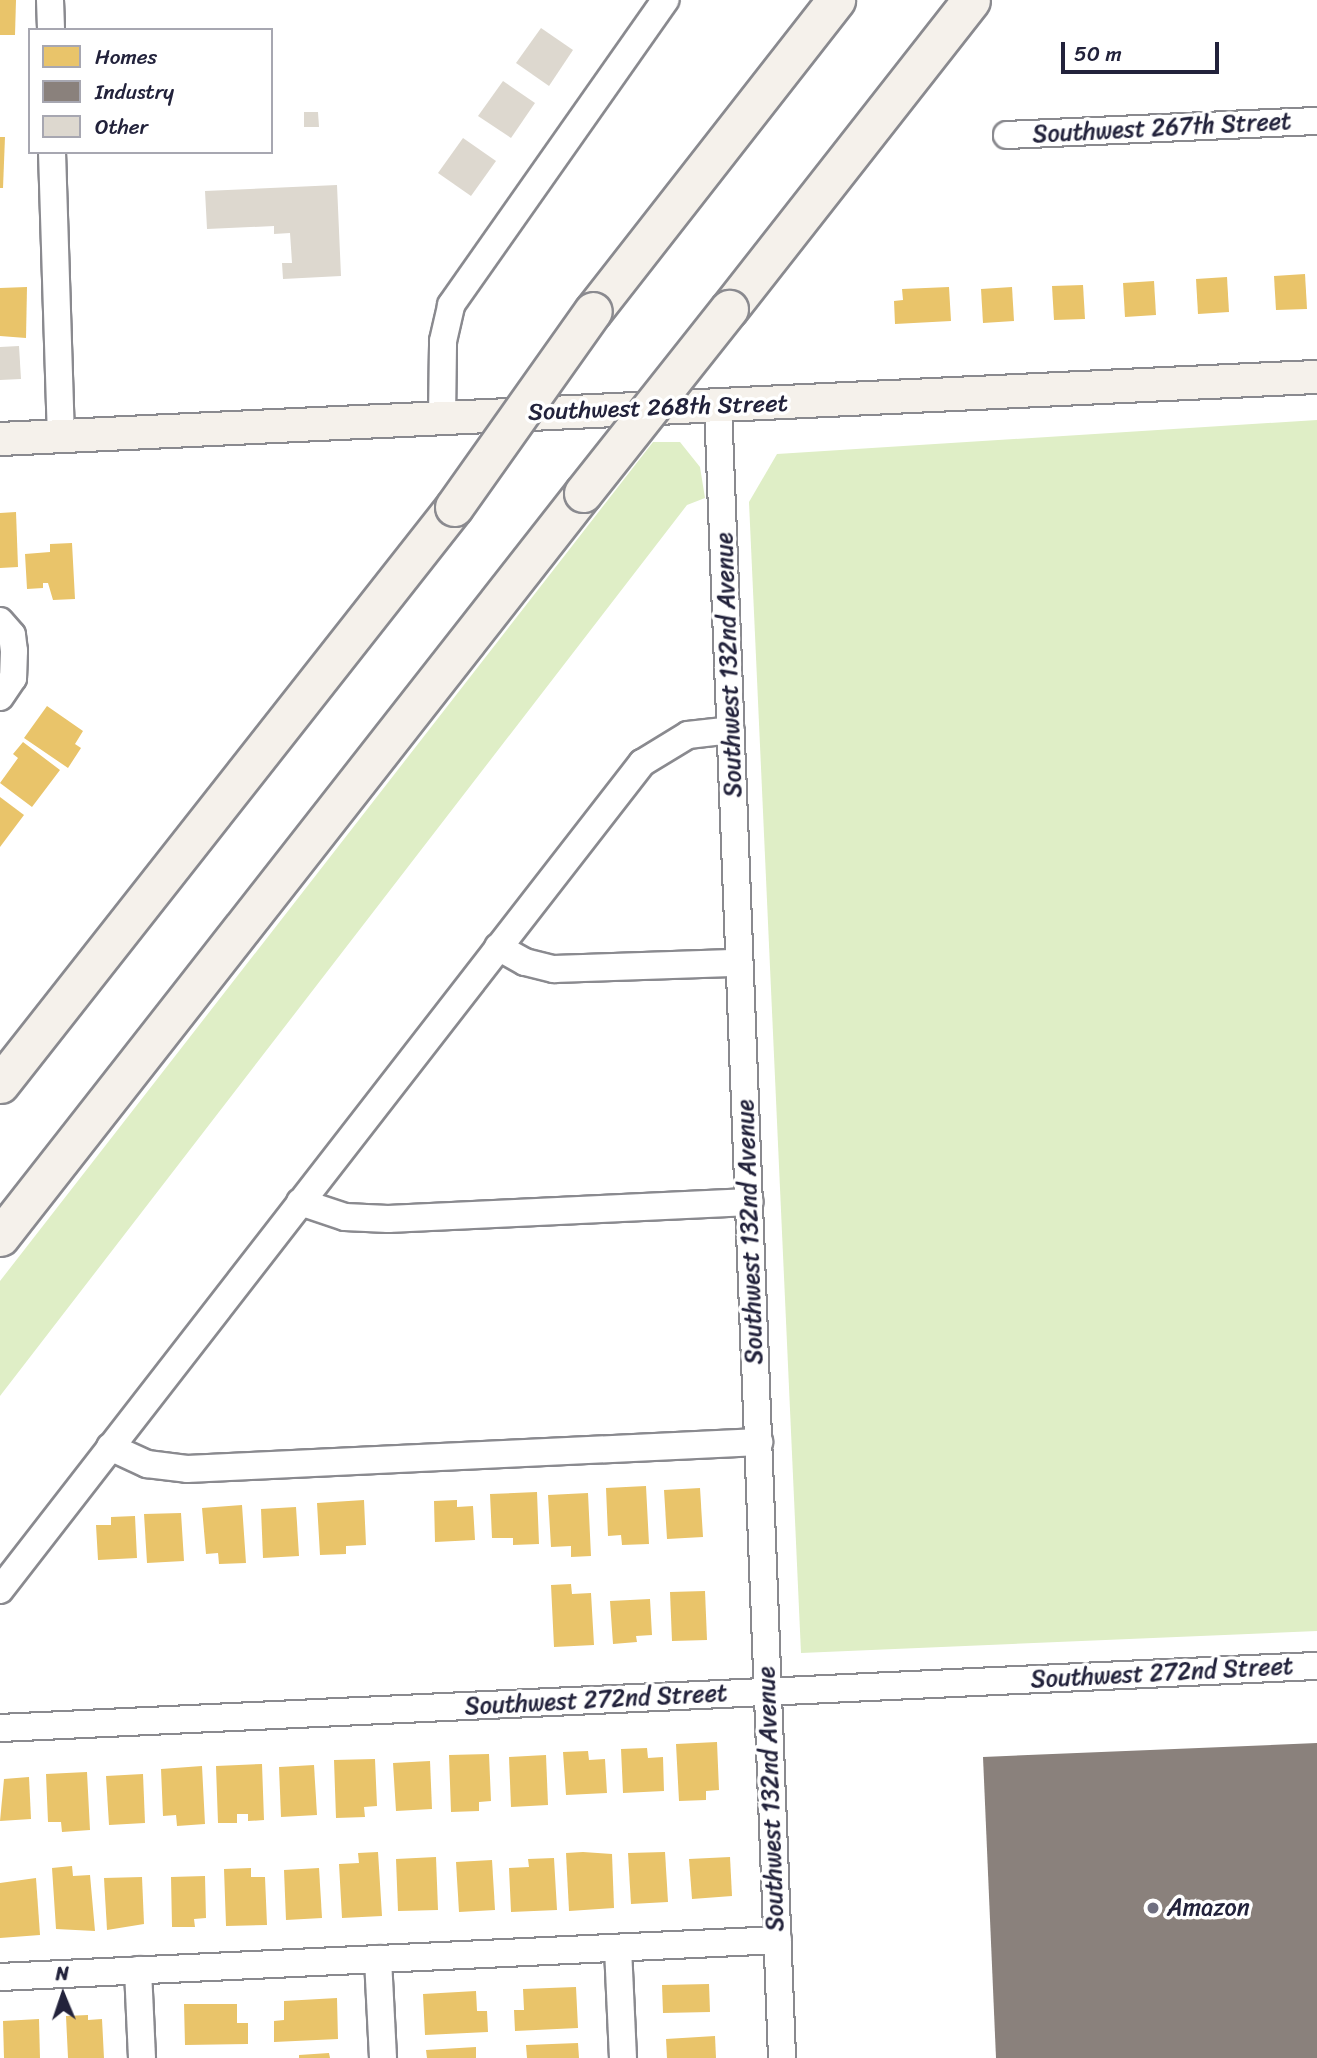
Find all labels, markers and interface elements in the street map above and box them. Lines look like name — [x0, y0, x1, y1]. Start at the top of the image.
legend — [28, 28, 273, 154]
scale bar — [1065, 28, 1222, 72]
text: 50 m — [1074, 35, 1122, 73]
text: Homes — [95, 38, 157, 76]
text: Industry — [95, 73, 174, 111]
street label: Southwest 267th Street — [1032, 107, 1292, 149]
text: Other — [95, 108, 148, 146]
street label: Southwest 268th Street — [528, 389, 788, 427]
street label: Southwest 132nd Avenue — [710, 532, 748, 798]
street label: Southwest 132nd Avenue — [731, 1099, 769, 1365]
street label: Southwest 272nd Street — [1030, 1652, 1294, 1694]
street label: Southwest 132nd Avenue — [752, 1666, 790, 1932]
street label: Southwest 272nd Street — [464, 1679, 728, 1721]
place label: Amazon — [1167, 1894, 1250, 1922]
marker: Amazon — [1145, 1900, 1161, 1916]
text: N — [55, 1957, 69, 1990]
north arrow — [28, 1960, 98, 2030]

